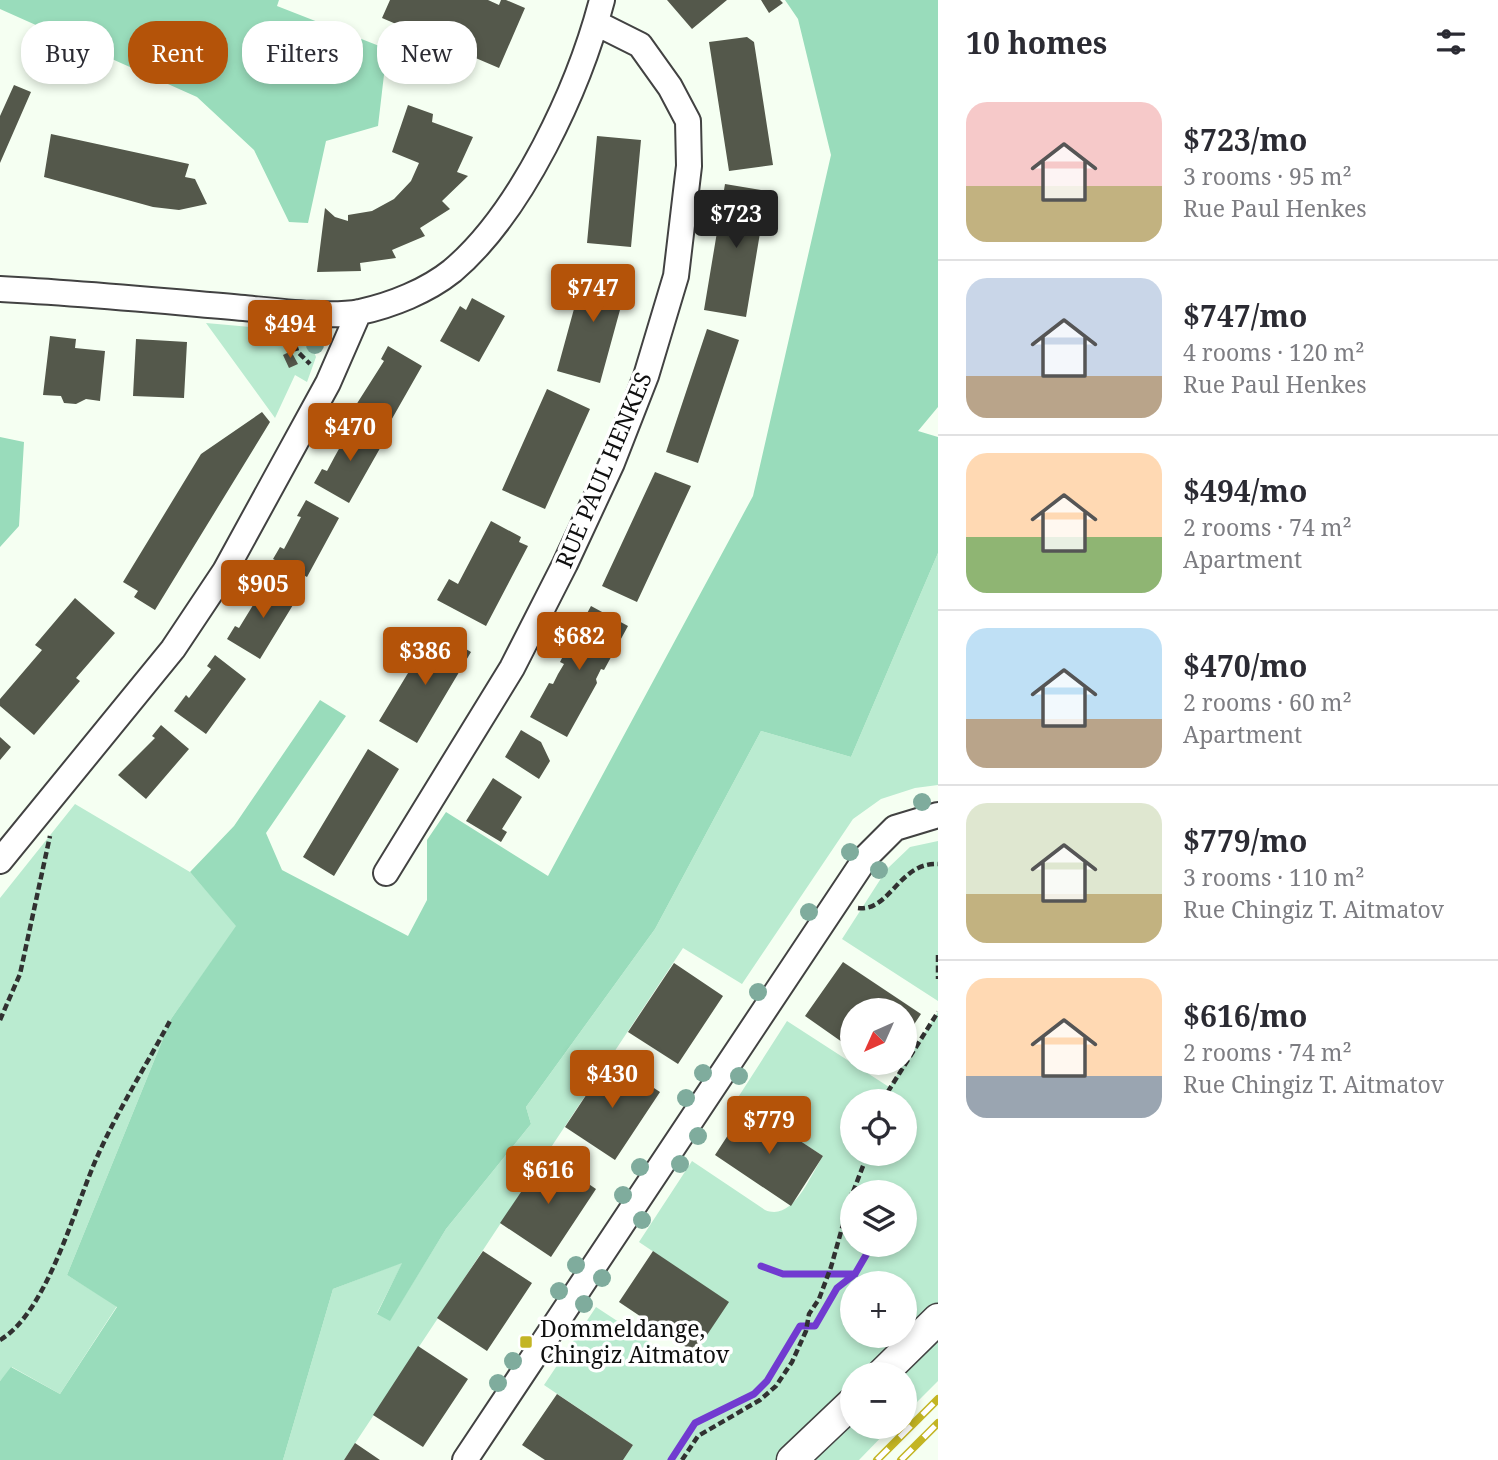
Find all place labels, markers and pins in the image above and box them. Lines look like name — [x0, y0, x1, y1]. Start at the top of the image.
pin: $723 — [695, 190, 777, 250]
pin: $747 — [552, 264, 634, 324]
pin: $494 — [249, 300, 331, 360]
pin: $470 — [309, 404, 391, 463]
pin: $905 — [222, 560, 304, 620]
pin: $682 — [538, 612, 620, 672]
pin: $386 — [384, 628, 466, 687]
pin: $430 — [571, 1050, 653, 1110]
pin: $779 — [728, 1096, 810, 1156]
pin: $616 — [507, 1146, 589, 1206]
place label: Dommeldange, Chingiz Aitmatov — [540, 1312, 730, 1370]
marker: Dommeldange, Chingiz Aitmatov — [518, 1334, 534, 1350]

